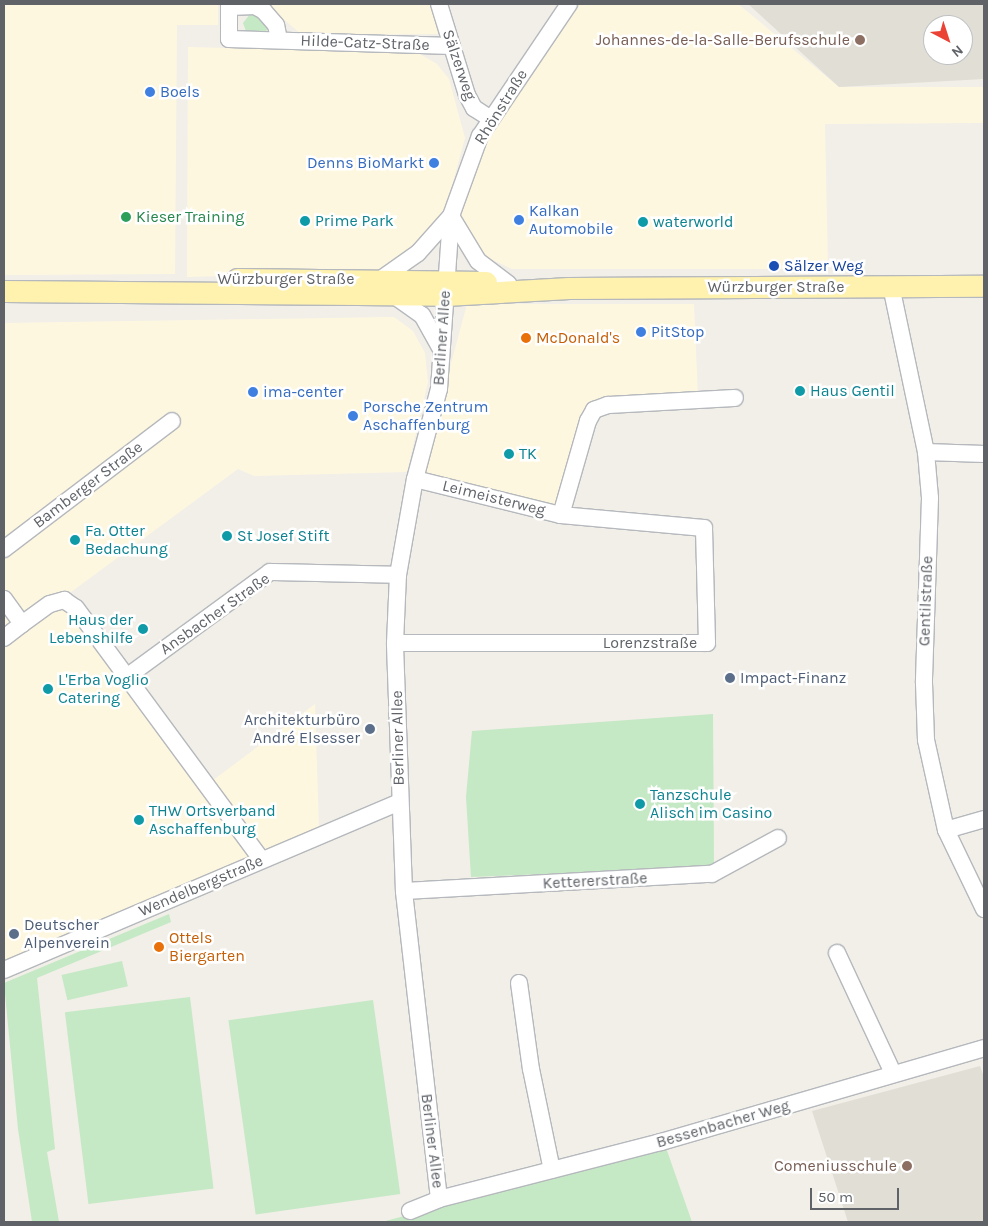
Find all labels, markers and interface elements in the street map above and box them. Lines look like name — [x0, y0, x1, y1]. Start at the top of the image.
north arrow — [923, 15, 973, 65]
street label: Sälzerweg — [438, 27, 480, 103]
place label: Johannes-de-la-Salle-Berufsschule — [596, 30, 850, 50]
street label: Hilde-Catz-Straße — [300, 31, 430, 55]
marker: Johannes-de-la-Salle-Berufsschule — [854, 34, 866, 46]
text: N — [948, 41, 967, 61]
street label: Rhönstraße — [470, 66, 532, 148]
place label: Boels — [160, 82, 200, 102]
marker: Boels — [144, 86, 156, 98]
place label: Denns BioMarkt — [307, 153, 424, 173]
marker: Denns BioMarkt — [428, 157, 440, 169]
place label: Kalkan Automobile — [529, 201, 613, 239]
place label: Kieser Training — [136, 207, 244, 227]
marker: Kieser Training — [120, 211, 132, 223]
place label: Prime Park — [315, 211, 394, 231]
place label: waterworld — [653, 212, 733, 232]
marker: Kalkan Automobile — [513, 214, 525, 226]
marker: Prime Park — [299, 215, 311, 227]
marker: waterworld — [637, 216, 649, 228]
place label: Sälzer Weg — [784, 256, 863, 276]
marker: Sälzer Weg — [768, 260, 780, 272]
street label: Würzburger Straße — [218, 269, 354, 289]
street label: Würzburger Straße — [708, 277, 844, 297]
street label: Berliner Allee — [429, 290, 455, 386]
place label: PitStop — [651, 322, 704, 342]
marker: PitStop — [635, 326, 647, 338]
place label: McDonald's — [536, 328, 620, 348]
marker: McDonald's — [520, 332, 532, 344]
place label: Haus Gentil — [810, 381, 895, 401]
place label: ima-center — [263, 382, 343, 402]
marker: Haus Gentil — [794, 385, 806, 397]
marker: ima-center — [247, 386, 259, 398]
place label: Porsche Zentrum Aschaffenburg — [363, 397, 489, 435]
marker: Porsche Zentrum Aschaffenburg — [347, 410, 359, 422]
street label: Bamberger Straße — [29, 438, 147, 532]
place label: TK — [519, 444, 537, 464]
marker: TK — [503, 448, 515, 460]
street label: Leimeisterweg — [440, 476, 548, 520]
place label: Fa. Otter Bedachung — [85, 521, 168, 559]
place label: St Josef Stift — [237, 526, 330, 546]
marker: St Josef Stift — [221, 530, 233, 542]
marker: Fa. Otter Bedachung — [69, 534, 81, 546]
street label: Gentilstraße — [915, 555, 937, 647]
street label: Ansbacher Straße — [156, 569, 274, 659]
place label: Haus der Lebenshilfe — [49, 610, 133, 648]
marker: Haus der Lebenshilfe — [137, 623, 149, 635]
street label: Lorenzstraße — [603, 633, 697, 653]
place label: Impact-Finanz — [740, 668, 846, 688]
place label: L'Erba Voglio Catering — [58, 670, 149, 708]
marker: Impact-Finanz — [724, 672, 736, 684]
marker: L'Erba Voglio Catering — [42, 683, 54, 695]
street label: Berliner Allee — [388, 690, 408, 786]
place label: Architekturbüro André Elsesser — [244, 710, 360, 748]
marker: Architekturbüro André Elsesser — [364, 723, 376, 735]
place label: Tanzschule Alisch im Casino — [650, 785, 772, 823]
marker: Tanzschule Alisch im Casino — [634, 798, 646, 810]
place label: THW Ortsverband Aschaffenburg — [149, 801, 276, 839]
marker: THW Ortsverband Aschaffenburg — [133, 814, 145, 826]
street label: Wendelbergstraße — [136, 851, 266, 921]
street label: Kettererstraße — [542, 869, 648, 893]
place label: Deutscher Alpenverein — [24, 915, 110, 953]
marker: Deutscher Alpenverein — [8, 928, 20, 940]
place label: Ottels Biergarten — [169, 928, 245, 966]
marker: Ottels Biergarten — [153, 941, 165, 953]
street label: Berliner Allee — [417, 1093, 447, 1189]
street label: Bessenbacher Weg — [654, 1096, 792, 1152]
place label: Comeniusschule — [774, 1156, 897, 1176]
marker: Comeniusschule — [901, 1160, 913, 1172]
scale bar — [813, 1178, 902, 1210]
text: 50 m — [818, 1188, 853, 1206]

